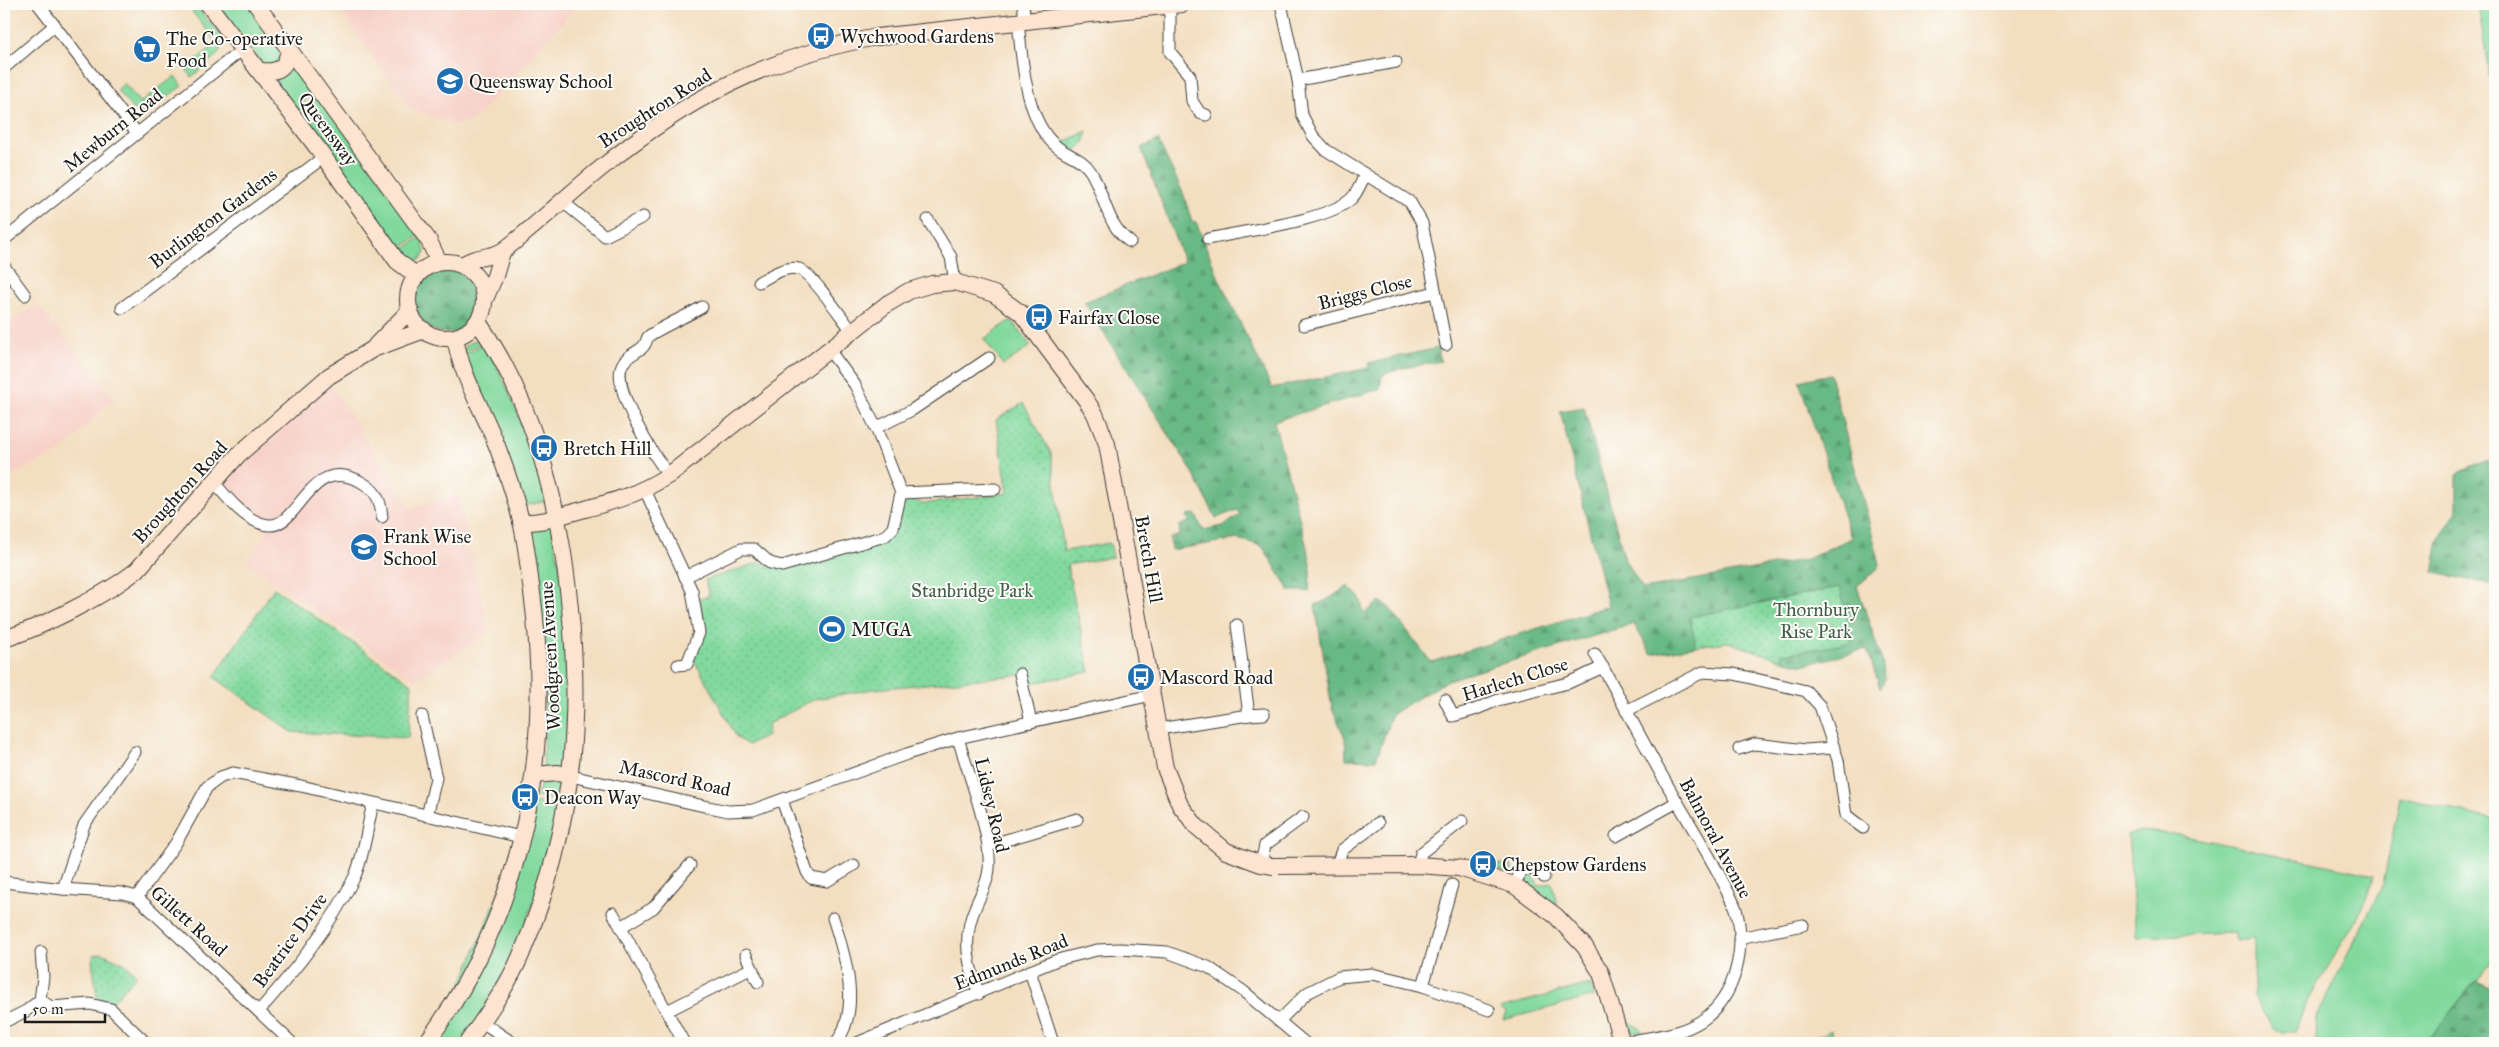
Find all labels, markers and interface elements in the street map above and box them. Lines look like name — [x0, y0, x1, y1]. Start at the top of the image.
bus stop icon: Wychwood Gardens — [806, 21, 836, 51]
place label: Wychwood Gardens — [840, 25, 994, 48]
place label: The Co-operative Food — [166, 27, 303, 72]
supermarket icon: The Co-operative Food — [132, 34, 162, 64]
street label: Broughton Road — [594, 63, 717, 154]
school or university icon: Queensway School — [435, 66, 465, 96]
place label: Queensway School — [469, 70, 614, 93]
street label: Mewburn Road — [59, 83, 168, 177]
street label: Queensway — [294, 88, 363, 171]
street label: Burlington Gardens — [145, 163, 282, 274]
street label: Briggs Close — [1316, 269, 1415, 316]
bus stop icon: Fairfax Close — [1024, 302, 1054, 332]
place label: Fairfax Close — [1058, 306, 1160, 329]
bus stop icon: Bretch Hill — [529, 433, 559, 463]
street label: Broughton Road — [128, 436, 233, 549]
place label: Bretch Hill — [563, 437, 653, 460]
street label: Bretch Hill — [1130, 513, 1168, 606]
place label: Frank Wise School — [383, 525, 471, 570]
school or university icon: Frank Wise School — [349, 532, 379, 562]
park label: Stanbridge Park — [911, 579, 1033, 603]
street label: Woodgreen Avenue — [535, 581, 566, 731]
park label: Thornbury Rise Park — [1773, 598, 1860, 643]
sports icon: MUGA — [817, 614, 847, 644]
place label: MUGA — [851, 618, 912, 641]
street label: Harlech Close — [1459, 652, 1571, 706]
bus stop icon: Mascord Road — [1126, 662, 1156, 692]
place label: Mascord Road — [1160, 666, 1274, 689]
street label: Mascord Road — [617, 755, 733, 801]
street label: Lidsey Road — [970, 755, 1014, 855]
street label: Balmoral Avenue — [1675, 774, 1757, 902]
bus stop icon: Deacon Way — [510, 782, 540, 812]
place label: Deacon Way — [544, 786, 642, 809]
bus stop icon: Chepstow Gardens — [1468, 849, 1498, 879]
place label: Chepstow Gardens — [1502, 853, 1646, 876]
street label: Gillett Road — [146, 881, 232, 962]
street label: Beatrice Drive — [248, 888, 332, 992]
street label: Edmunds Road — [951, 929, 1072, 995]
scale bar — [25, 992, 105, 1024]
text: 50 m — [32, 1000, 64, 1018]

